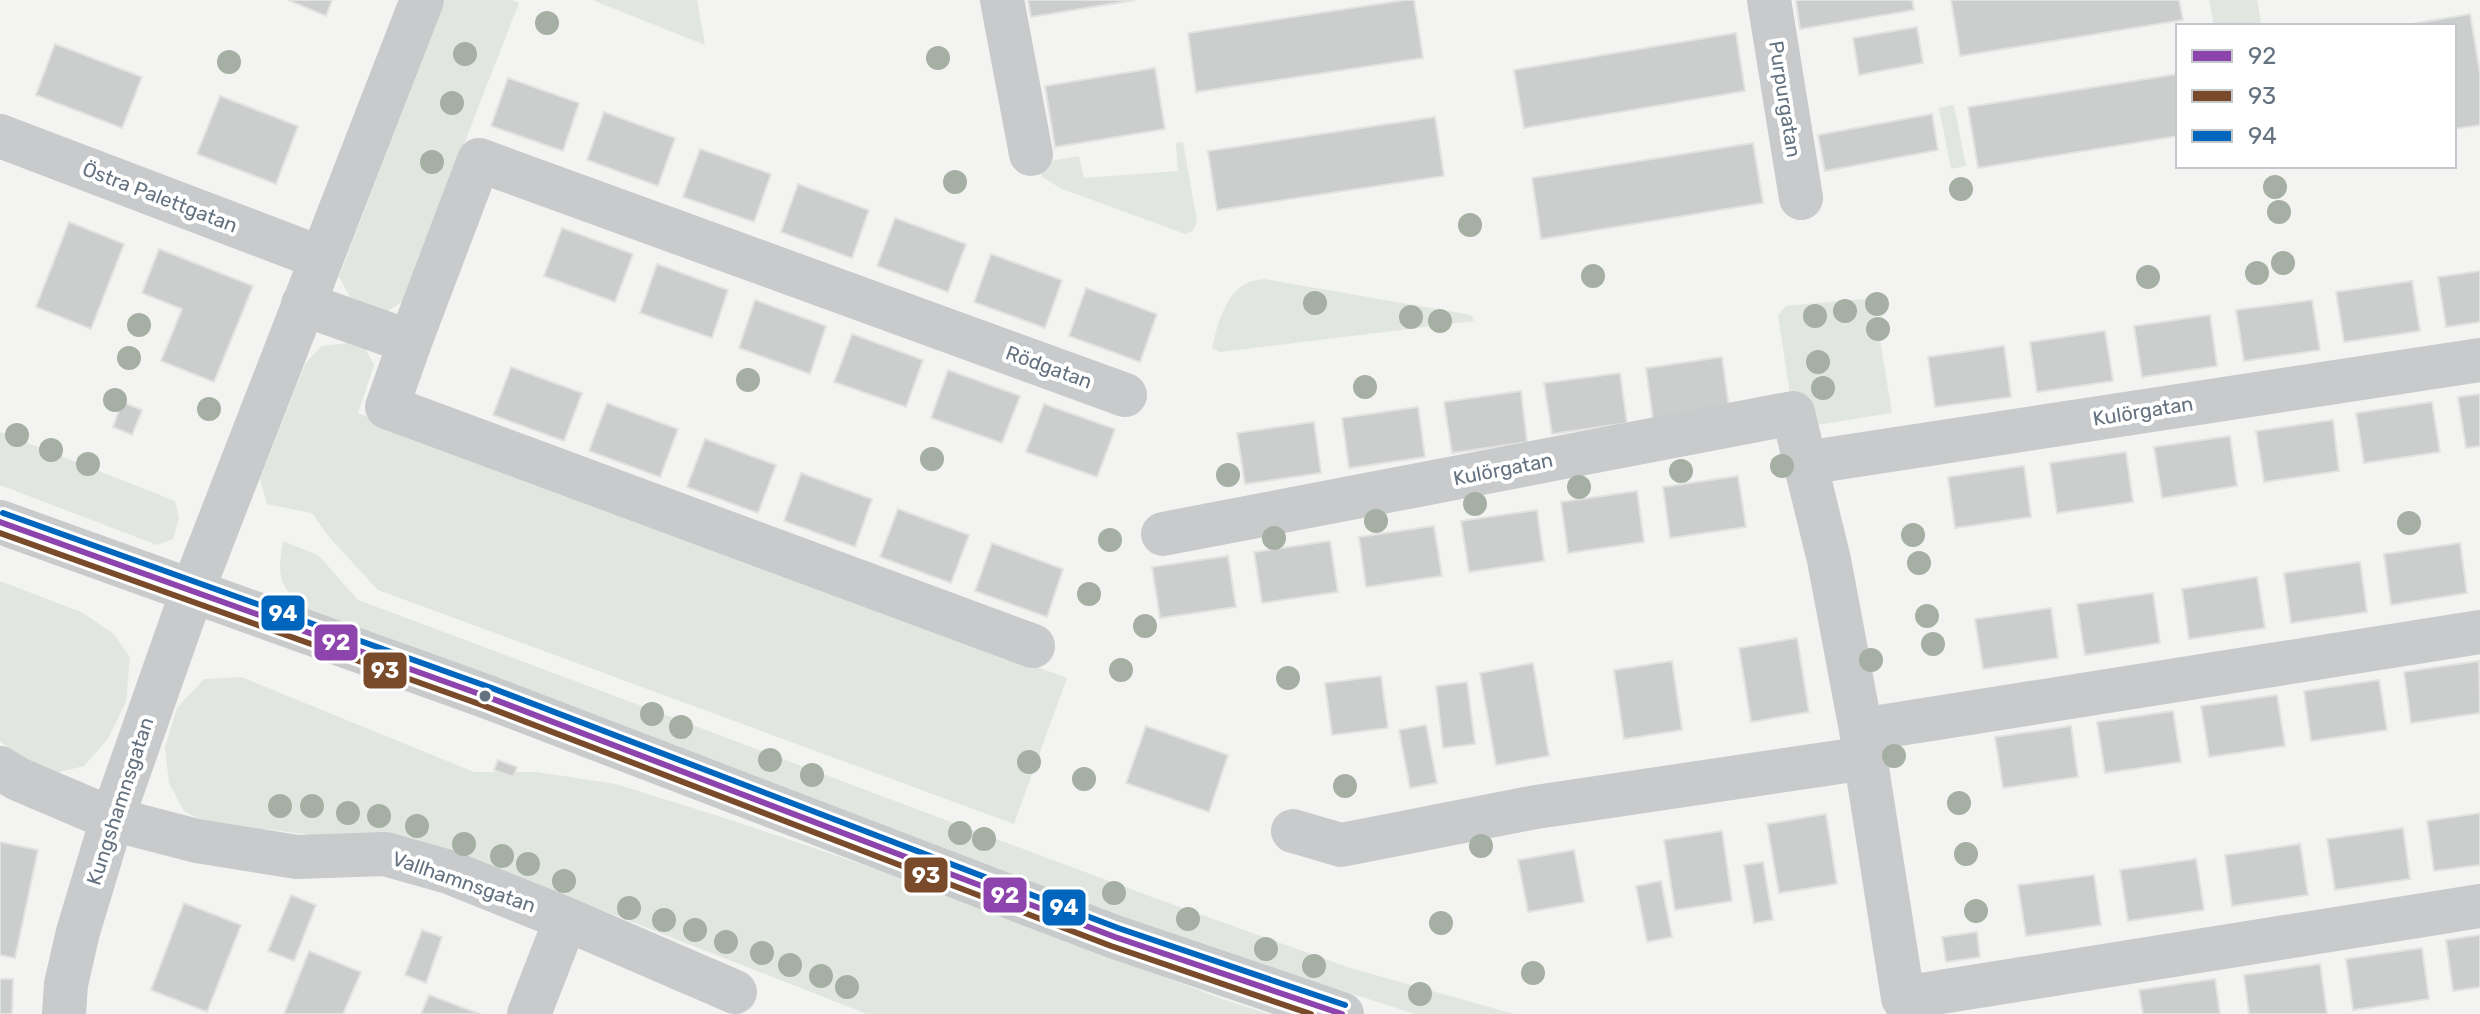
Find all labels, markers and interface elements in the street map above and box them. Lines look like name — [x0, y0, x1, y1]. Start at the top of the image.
legend — [2176, 24, 2456, 168]
street label: Purpurgatan — [1764, 39, 1806, 159]
text: 92 — [2248, 42, 2276, 70]
text: 93 — [2248, 82, 2276, 110]
text: 94 — [2248, 122, 2277, 150]
street label: Östra Palettgatan — [79, 156, 241, 238]
street label: Rödgatan — [1002, 340, 1096, 394]
street label: Kulörgatan — [2091, 391, 2195, 431]
street label: Kulörgatan — [1451, 448, 1555, 490]
line badge: 94 — [260, 594, 306, 632]
text: 94 — [269, 600, 297, 627]
line badge: 92 — [313, 623, 359, 662]
text: 92 — [322, 629, 350, 656]
line badge: 93 — [362, 651, 408, 690]
text: 93 — [371, 657, 399, 684]
unlabelled marker — [477, 688, 493, 704]
street label: Kungshamnsgatan — [82, 714, 158, 888]
street label: Vallhamnsgatan — [389, 846, 539, 918]
line badge: 93 — [903, 856, 949, 894]
text: 93 — [912, 862, 940, 889]
line badge: 92 — [982, 876, 1028, 914]
text: 92 — [991, 882, 1019, 909]
line badge: 94 — [1041, 888, 1087, 927]
text: 94 — [1050, 894, 1078, 921]

